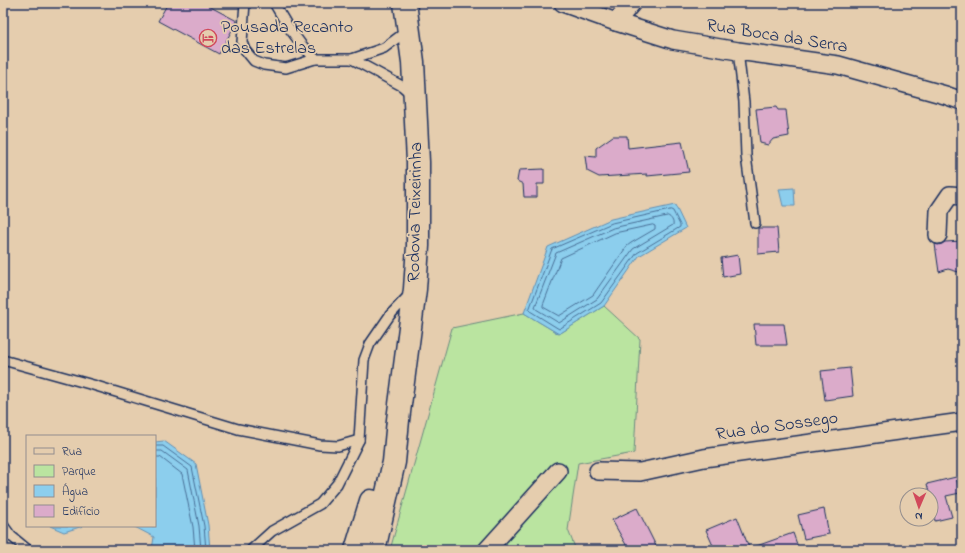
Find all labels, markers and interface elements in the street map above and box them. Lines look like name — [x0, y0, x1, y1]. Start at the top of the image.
street label: Rua Boca da Serra — [704, 13, 850, 61]
place label: Pousada Recanto das Estrelas — [221, 15, 353, 62]
hotel icon: Pousada Recanto das Estrelas — [198, 28, 218, 48]
street label: Rodovia Teixeirinha — [402, 142, 430, 282]
street label: Rua do Sossego — [714, 406, 840, 449]
legend — [26, 435, 156, 527]
text: Rua — [62, 443, 82, 461]
text: Parque — [62, 463, 96, 481]
text: Água — [62, 482, 88, 502]
north arrow — [899, 487, 939, 527]
text: Edifício — [62, 503, 100, 521]
text: N — [915, 508, 923, 524]

